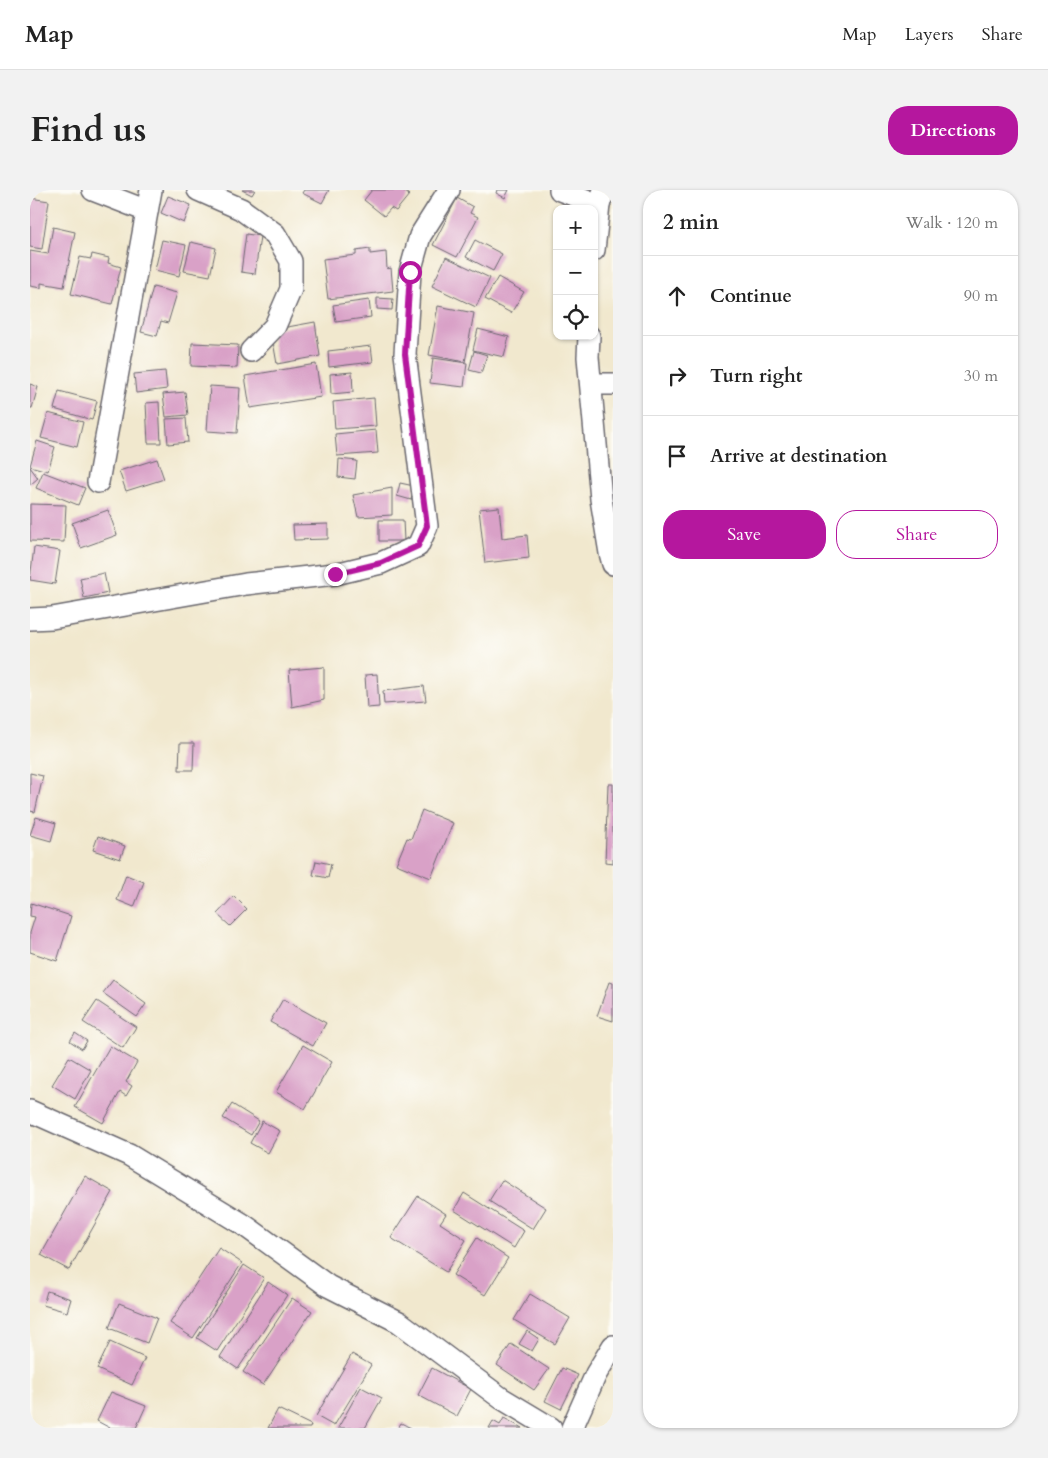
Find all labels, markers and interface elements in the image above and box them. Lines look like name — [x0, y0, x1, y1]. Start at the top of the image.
text: Map — [25, 18, 74, 51]
text: Map — [842, 22, 877, 47]
text: Layers — [905, 22, 954, 47]
text: Share — [982, 22, 1023, 47]
text: Find us — [30, 106, 146, 154]
button: Directions — [888, 106, 1018, 155]
map controls — [553, 205, 598, 340]
button: + — [553, 205, 598, 250]
text: 2 min — [663, 208, 719, 237]
text: Walk · 120 m — [906, 212, 998, 234]
button: − — [553, 250, 598, 295]
route start — [399, 261, 422, 284]
icon: ahead — [663, 282, 691, 310]
text: Continue — [710, 283, 792, 309]
text: 90 m — [964, 285, 998, 307]
button: locate — [553, 295, 598, 340]
icon: right — [663, 362, 691, 390]
text: Turn right — [710, 363, 802, 389]
text: 30 m — [964, 365, 998, 387]
icon: arrive — [663, 442, 691, 470]
text: Arrive at destination — [710, 443, 887, 469]
button: Save — [663, 510, 826, 559]
button: Share — [836, 510, 998, 559]
route end — [324, 563, 347, 586]

